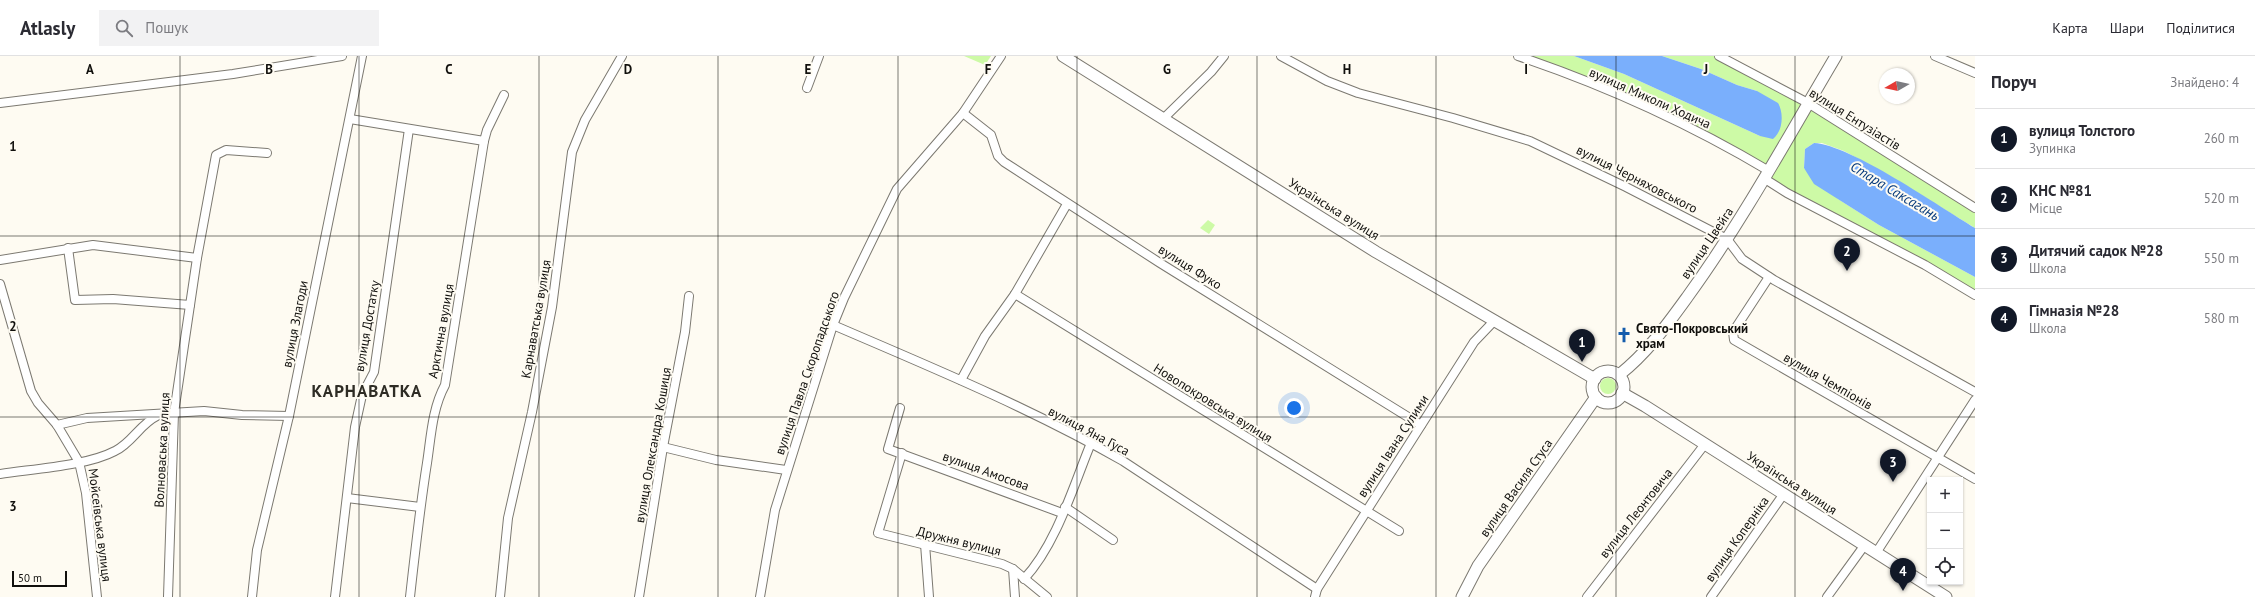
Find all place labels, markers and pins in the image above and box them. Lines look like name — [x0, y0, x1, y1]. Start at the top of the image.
pin: 2 — [1834, 238, 1860, 271]
place label: Свято-Покровський храм — [1636, 320, 1748, 352]
church icon: Свято-Покровський храм — [1615, 326, 1633, 344]
pin: 1 — [1569, 329, 1595, 362]
pin: 3 — [1880, 449, 1906, 482]
pin: 4 — [1890, 558, 1916, 591]

